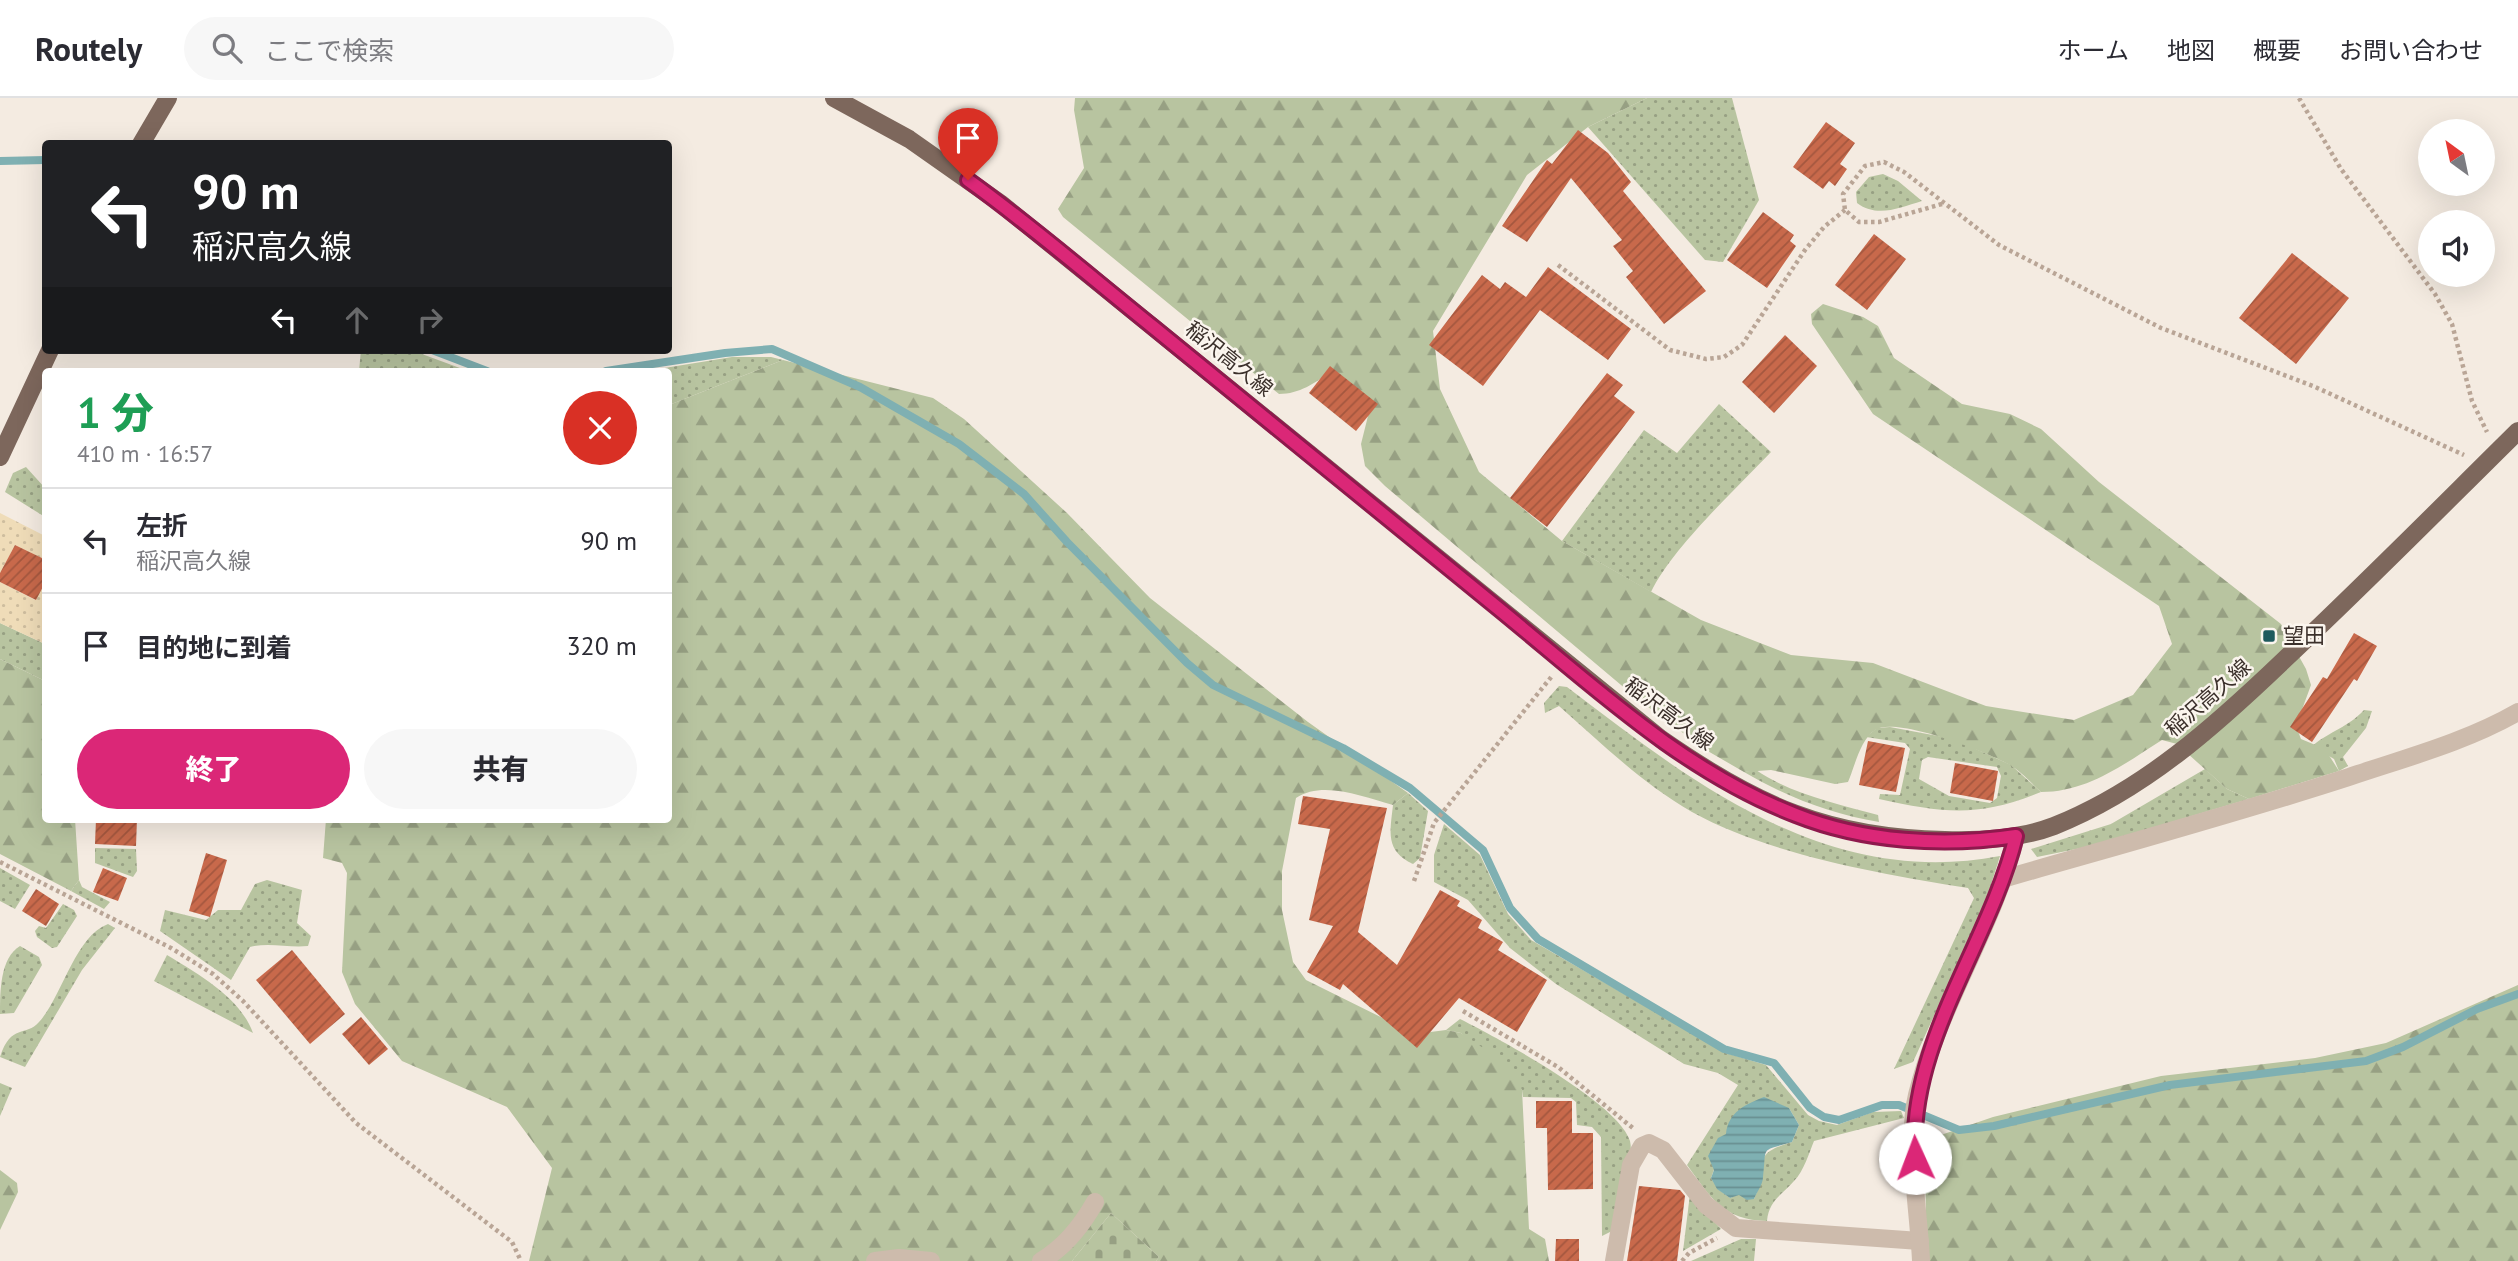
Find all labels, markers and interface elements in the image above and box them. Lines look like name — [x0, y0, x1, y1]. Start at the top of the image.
search box — [184, 17, 674, 80]
text: Routely — [35, 27, 142, 70]
icon: search — [208, 29, 246, 67]
text: ここで検索 — [264, 34, 394, 67]
text: ホーム — [2058, 35, 2129, 66]
text: 地図 — [2167, 35, 2215, 66]
text: 概要 — [2253, 35, 2301, 66]
text: お問い合わせ — [2339, 35, 2483, 66]
pin — [938, 108, 998, 180]
icon: arrive — [949, 119, 987, 157]
north arrow — [2418, 119, 2496, 196]
map controls — [2418, 119, 2495, 287]
text: 90 m — [192, 159, 299, 223]
icon: left — [77, 168, 168, 259]
button: sound — [2418, 210, 2495, 287]
text: 稲沢高久線 — [192, 225, 352, 267]
icon: left — [265, 301, 303, 339]
icon: ahead — [338, 301, 376, 339]
icon: right — [411, 301, 449, 339]
street label: 稲沢高久線 — [1180, 315, 1279, 402]
text: 1 分 — [77, 385, 153, 440]
button: close — [563, 391, 637, 465]
text: 410 m · 16:57 — [77, 439, 213, 468]
text: 左折 — [136, 509, 188, 542]
icon: left — [77, 522, 115, 560]
text: 90 m — [581, 524, 637, 557]
text: 稲沢高久線 — [136, 546, 251, 575]
place label: 望田 — [2283, 622, 2325, 649]
icon: arrive — [77, 627, 115, 665]
marker: 望田 — [2261, 628, 2277, 644]
text: 320 m — [566, 629, 637, 662]
text: 目的地に到着 — [136, 631, 292, 664]
street label: 稲沢高久線 — [2159, 653, 2256, 742]
street label: 稲沢高久線 — [1619, 671, 1719, 756]
button: 終了 — [77, 729, 350, 809]
button: 共有 — [364, 729, 637, 809]
position arrow — [1878, 1121, 1952, 1195]

